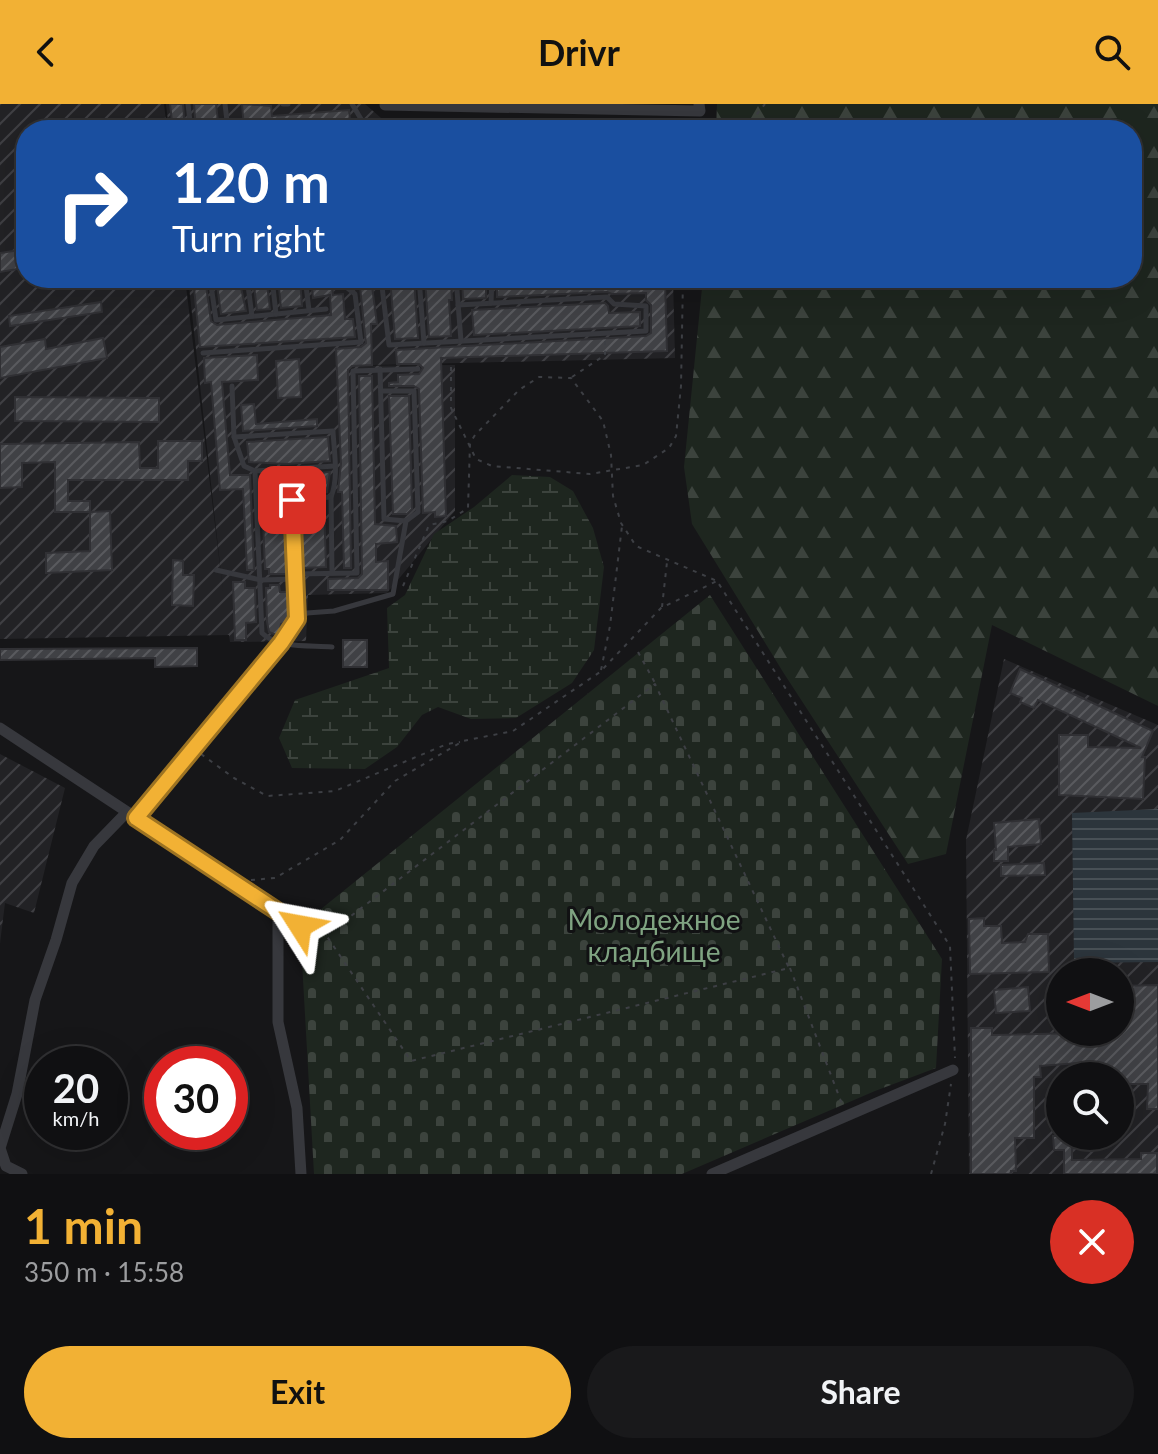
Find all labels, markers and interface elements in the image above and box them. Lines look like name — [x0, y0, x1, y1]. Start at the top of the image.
icon: back — [24, 30, 68, 74]
text: Drivr — [538, 30, 620, 74]
icon: search — [1090, 30, 1134, 74]
text: 120 m — [172, 148, 330, 215]
icon: right — [40, 152, 144, 256]
text: Turn right — [172, 216, 325, 260]
pin — [258, 466, 326, 534]
icon: arrive — [270, 478, 314, 522]
position arrow — [258, 884, 342, 968]
park label: Молодежное кладбище — [568, 902, 740, 968]
north arrow — [1046, 958, 1134, 1046]
map controls — [1046, 958, 1134, 1150]
speed limit sign: 30 — [144, 1046, 248, 1150]
button: search — [1046, 1062, 1134, 1150]
text: 20 — [53, 1064, 99, 1112]
text: km/h — [53, 1106, 99, 1130]
text: 1 min — [24, 1197, 143, 1254]
button: close — [1050, 1200, 1134, 1284]
text: 350 m · 15:58 — [24, 1256, 184, 1288]
button: Exit — [24, 1346, 571, 1438]
button: Share — [587, 1346, 1134, 1438]

